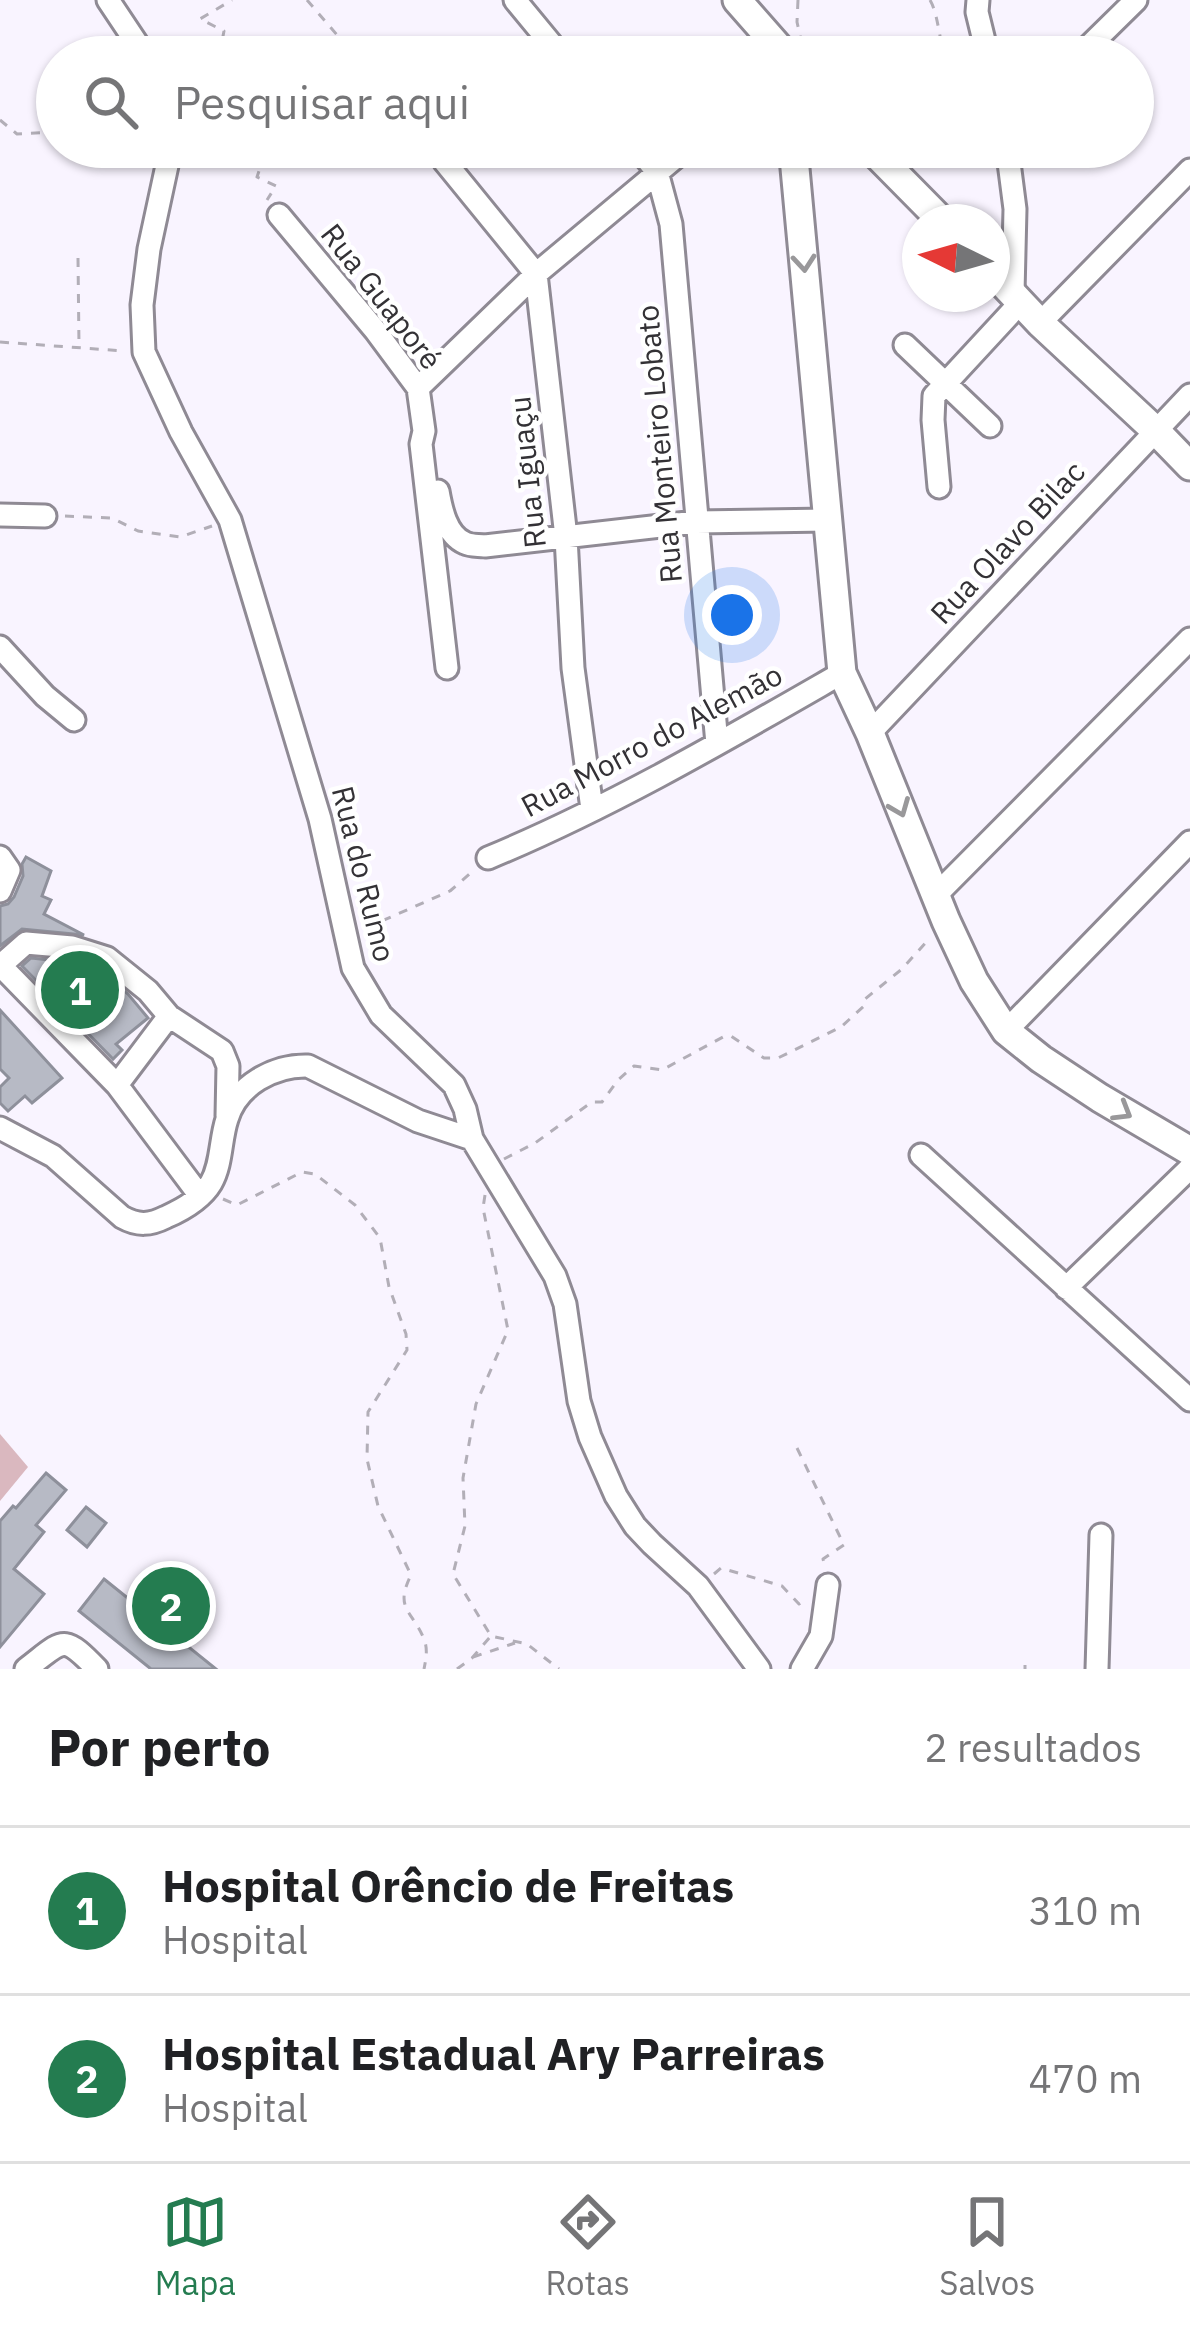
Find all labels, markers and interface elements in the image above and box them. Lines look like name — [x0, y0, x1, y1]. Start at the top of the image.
search box — [36, 36, 1154, 168]
icon: search — [78, 69, 144, 135]
text: Pesquisar aqui — [174, 73, 470, 131]
north arrow — [902, 204, 1010, 312]
street label: Rua Guaporé — [313, 215, 451, 377]
one-way arrow — [791, 254, 816, 273]
street label: Rua Monteiro Lobato — [627, 304, 690, 585]
street label: Rua Iguaçu — [499, 394, 554, 550]
street label: Rua Olavo Bilac — [921, 452, 1093, 632]
your location — [702, 585, 762, 645]
street label: Rua Morro do Alemão — [514, 654, 789, 825]
street label: Rua do Rumo — [324, 782, 405, 966]
one-way arrow — [886, 796, 910, 817]
pin: 1 — [41, 945, 119, 1035]
one-way arrow — [1110, 1097, 1132, 1120]
pin: 2 — [132, 1561, 210, 1651]
text: Por perto — [48, 1714, 270, 1780]
text: 2 resultados — [924, 1722, 1142, 1773]
text: Hospital Orêncio de Freitas — [162, 1856, 734, 1914]
text: 1 — [75, 1885, 99, 1936]
text: 310 m — [1029, 1885, 1142, 1936]
text: Hospital — [162, 1914, 308, 1965]
text: Hospital Estadual Ary Parreiras — [162, 2024, 825, 2082]
text: 2 — [75, 2053, 99, 2104]
text: 470 m — [1029, 2053, 1142, 2104]
text: Hospital — [162, 2082, 308, 2133]
tab: Mapa — [155, 2189, 236, 2304]
tab: Rotas — [545, 2189, 630, 2304]
tab: Salvos — [939, 2189, 1035, 2304]

